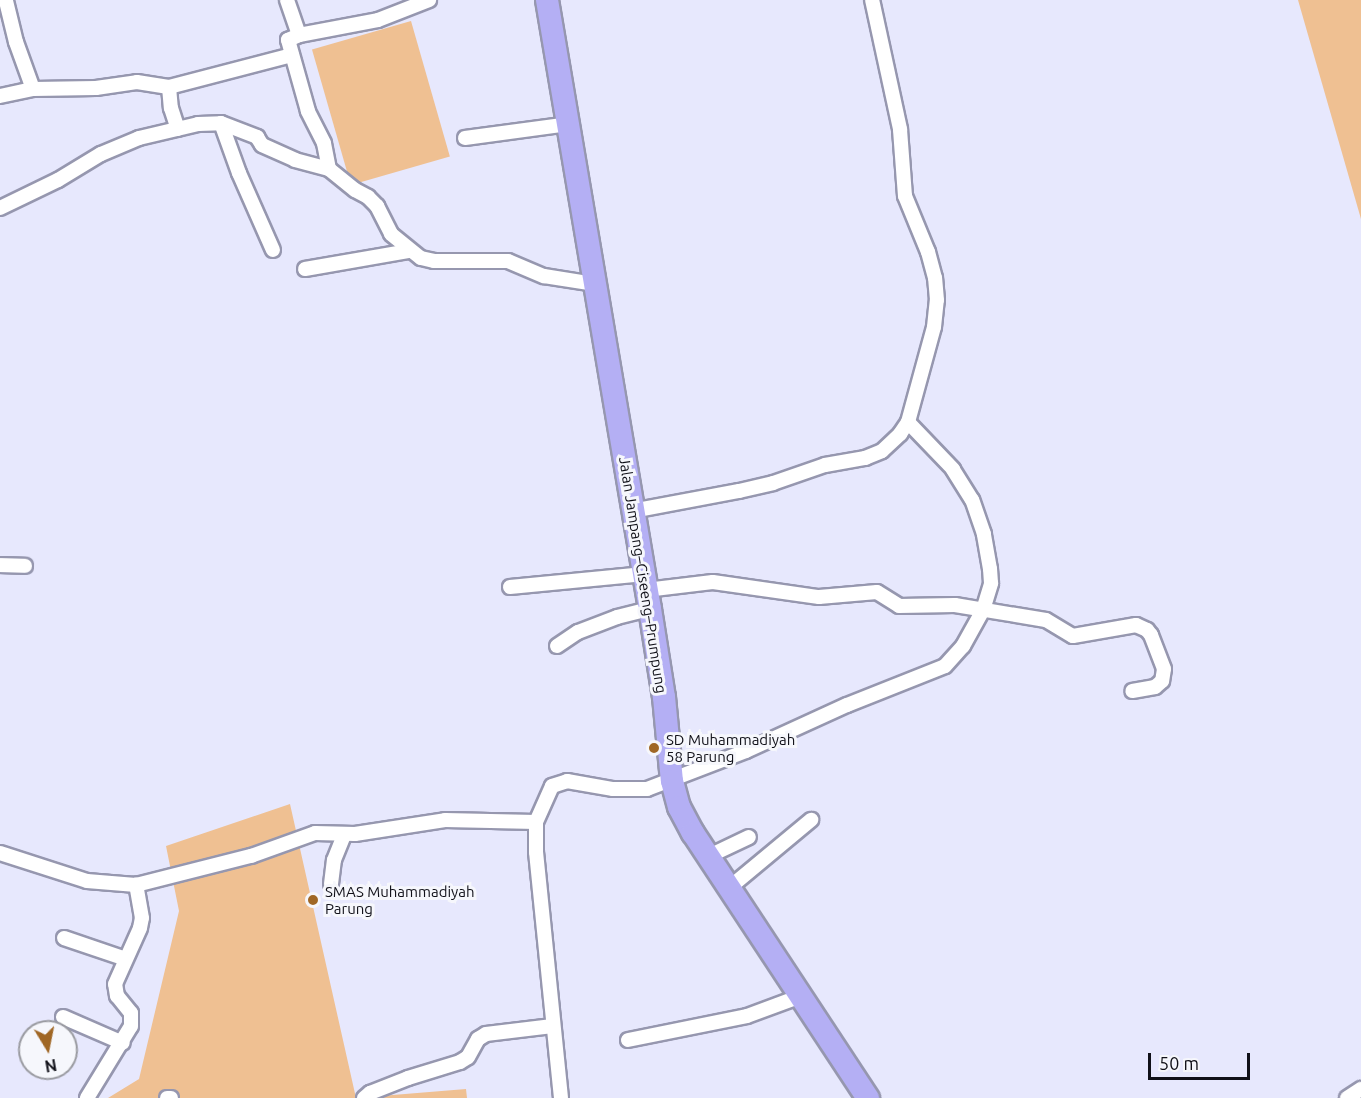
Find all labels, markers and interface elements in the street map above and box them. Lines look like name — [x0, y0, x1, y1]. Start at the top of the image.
street label: Jalan Jampang–Ciseeng–Prumpung — [615, 455, 671, 695]
place label: SD Muhammadiyah 58 Parung — [666, 730, 795, 765]
marker: SD Muhammadiyah 58 Parung — [647, 741, 661, 755]
place label: SMAS Muhammadiyah Parung — [325, 882, 475, 917]
marker: SMAS Muhammadiyah Parung — [306, 893, 320, 907]
north arrow — [18, 1020, 78, 1080]
scale bar — [1151, 1041, 1253, 1079]
text: 50 m — [1159, 1053, 1199, 1073]
text: N — [43, 1056, 58, 1076]

